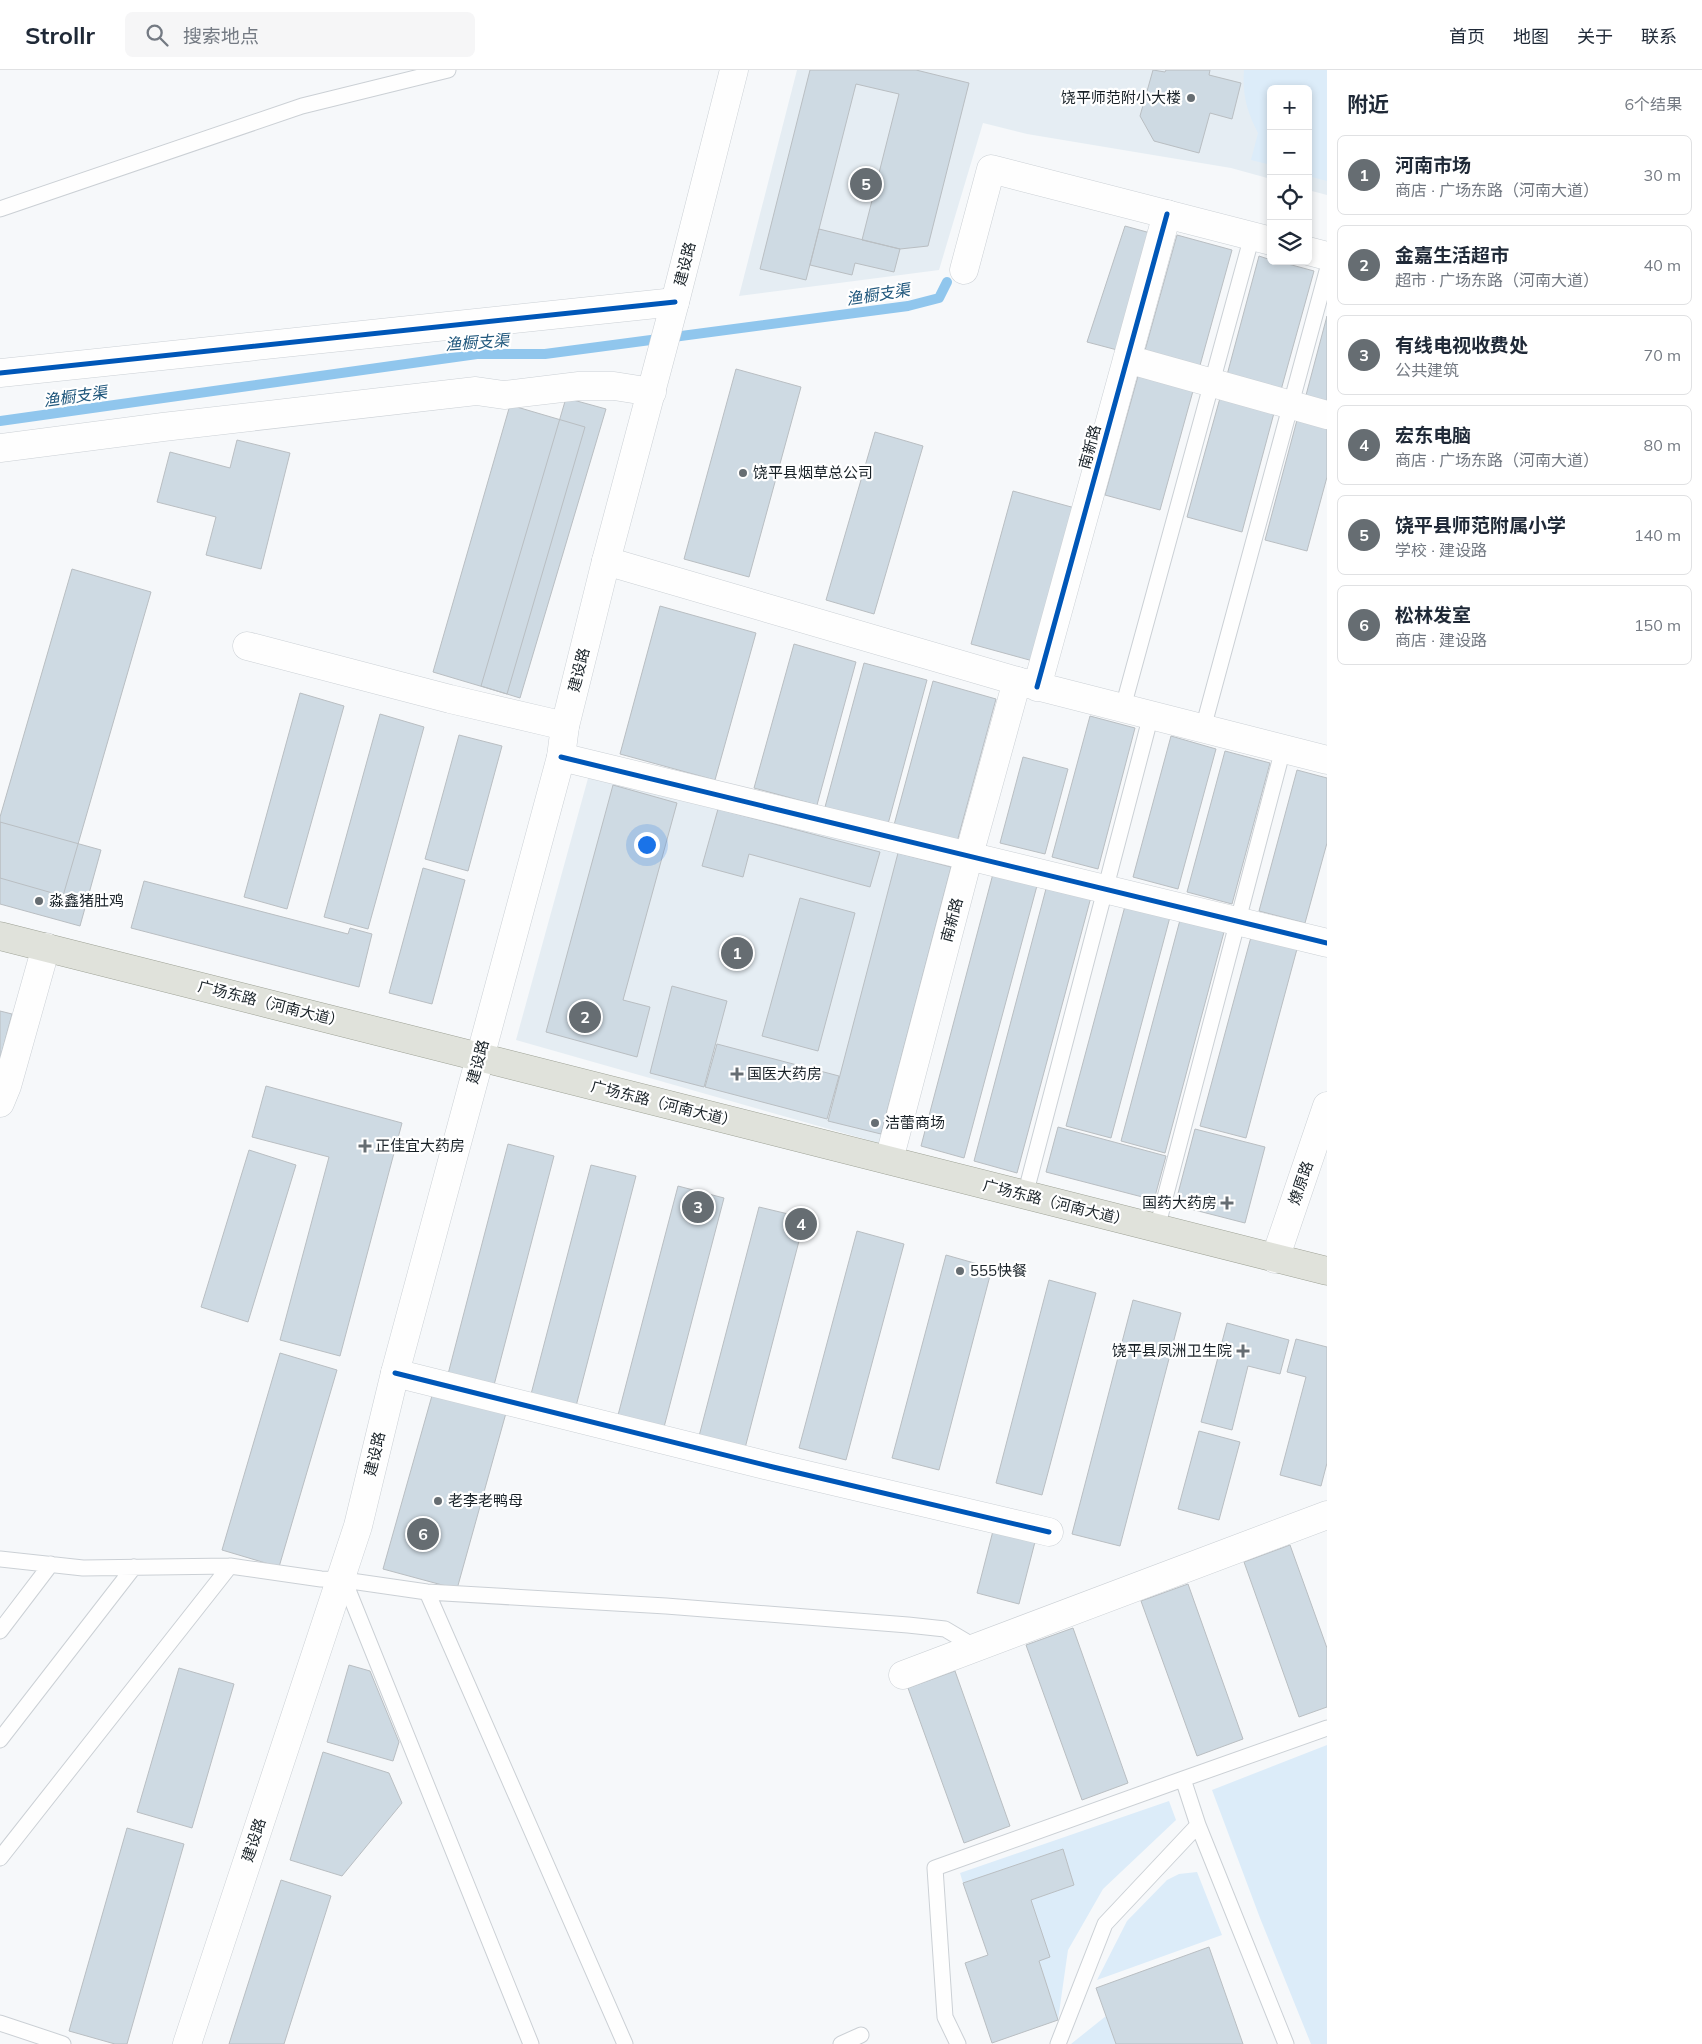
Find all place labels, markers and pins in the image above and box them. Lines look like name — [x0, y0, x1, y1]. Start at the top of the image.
place label: 饶平师范附小大楼 — [1061, 88, 1181, 107]
marker: 饶平师范附小大楼 — [1185, 92, 1197, 104]
pin: 5 — [850, 165, 882, 203]
place label: 饶平县烟草总公司 — [753, 463, 873, 482]
marker: 饶平县烟草总公司 — [737, 467, 749, 479]
place label: 淼鑫猪肚鸡 — [49, 891, 124, 910]
marker: 淼鑫猪肚鸡 — [33, 895, 45, 907]
pin: 1 — [721, 934, 753, 972]
pin: 2 — [569, 998, 601, 1036]
place label: 国医大药房 — [747, 1064, 822, 1083]
marker: 国医大药房 — [731, 1068, 743, 1080]
place label: 洁蕾商场 — [885, 1113, 945, 1132]
marker: 洁蕾商场 — [869, 1117, 881, 1129]
place label: 正佳宜大药房 — [375, 1136, 465, 1155]
marker: 正佳宜大药房 — [359, 1140, 371, 1152]
pin: 3 — [682, 1188, 714, 1226]
place label: 国药大药房 — [1142, 1193, 1217, 1212]
marker: 国药大药房 — [1221, 1197, 1233, 1209]
pin: 4 — [785, 1205, 817, 1243]
place label: 555快餐 — [970, 1261, 1027, 1280]
marker: 555快餐 — [954, 1265, 966, 1277]
place label: 饶平县凤洲卫生院 — [1112, 1341, 1232, 1360]
marker: 饶平县凤洲卫生院 — [1236, 1344, 1250, 1358]
place label: 老李老鸭母 — [448, 1491, 523, 1510]
marker: 老李老鸭母 — [432, 1495, 444, 1507]
pin: 6 — [407, 1515, 439, 1553]

